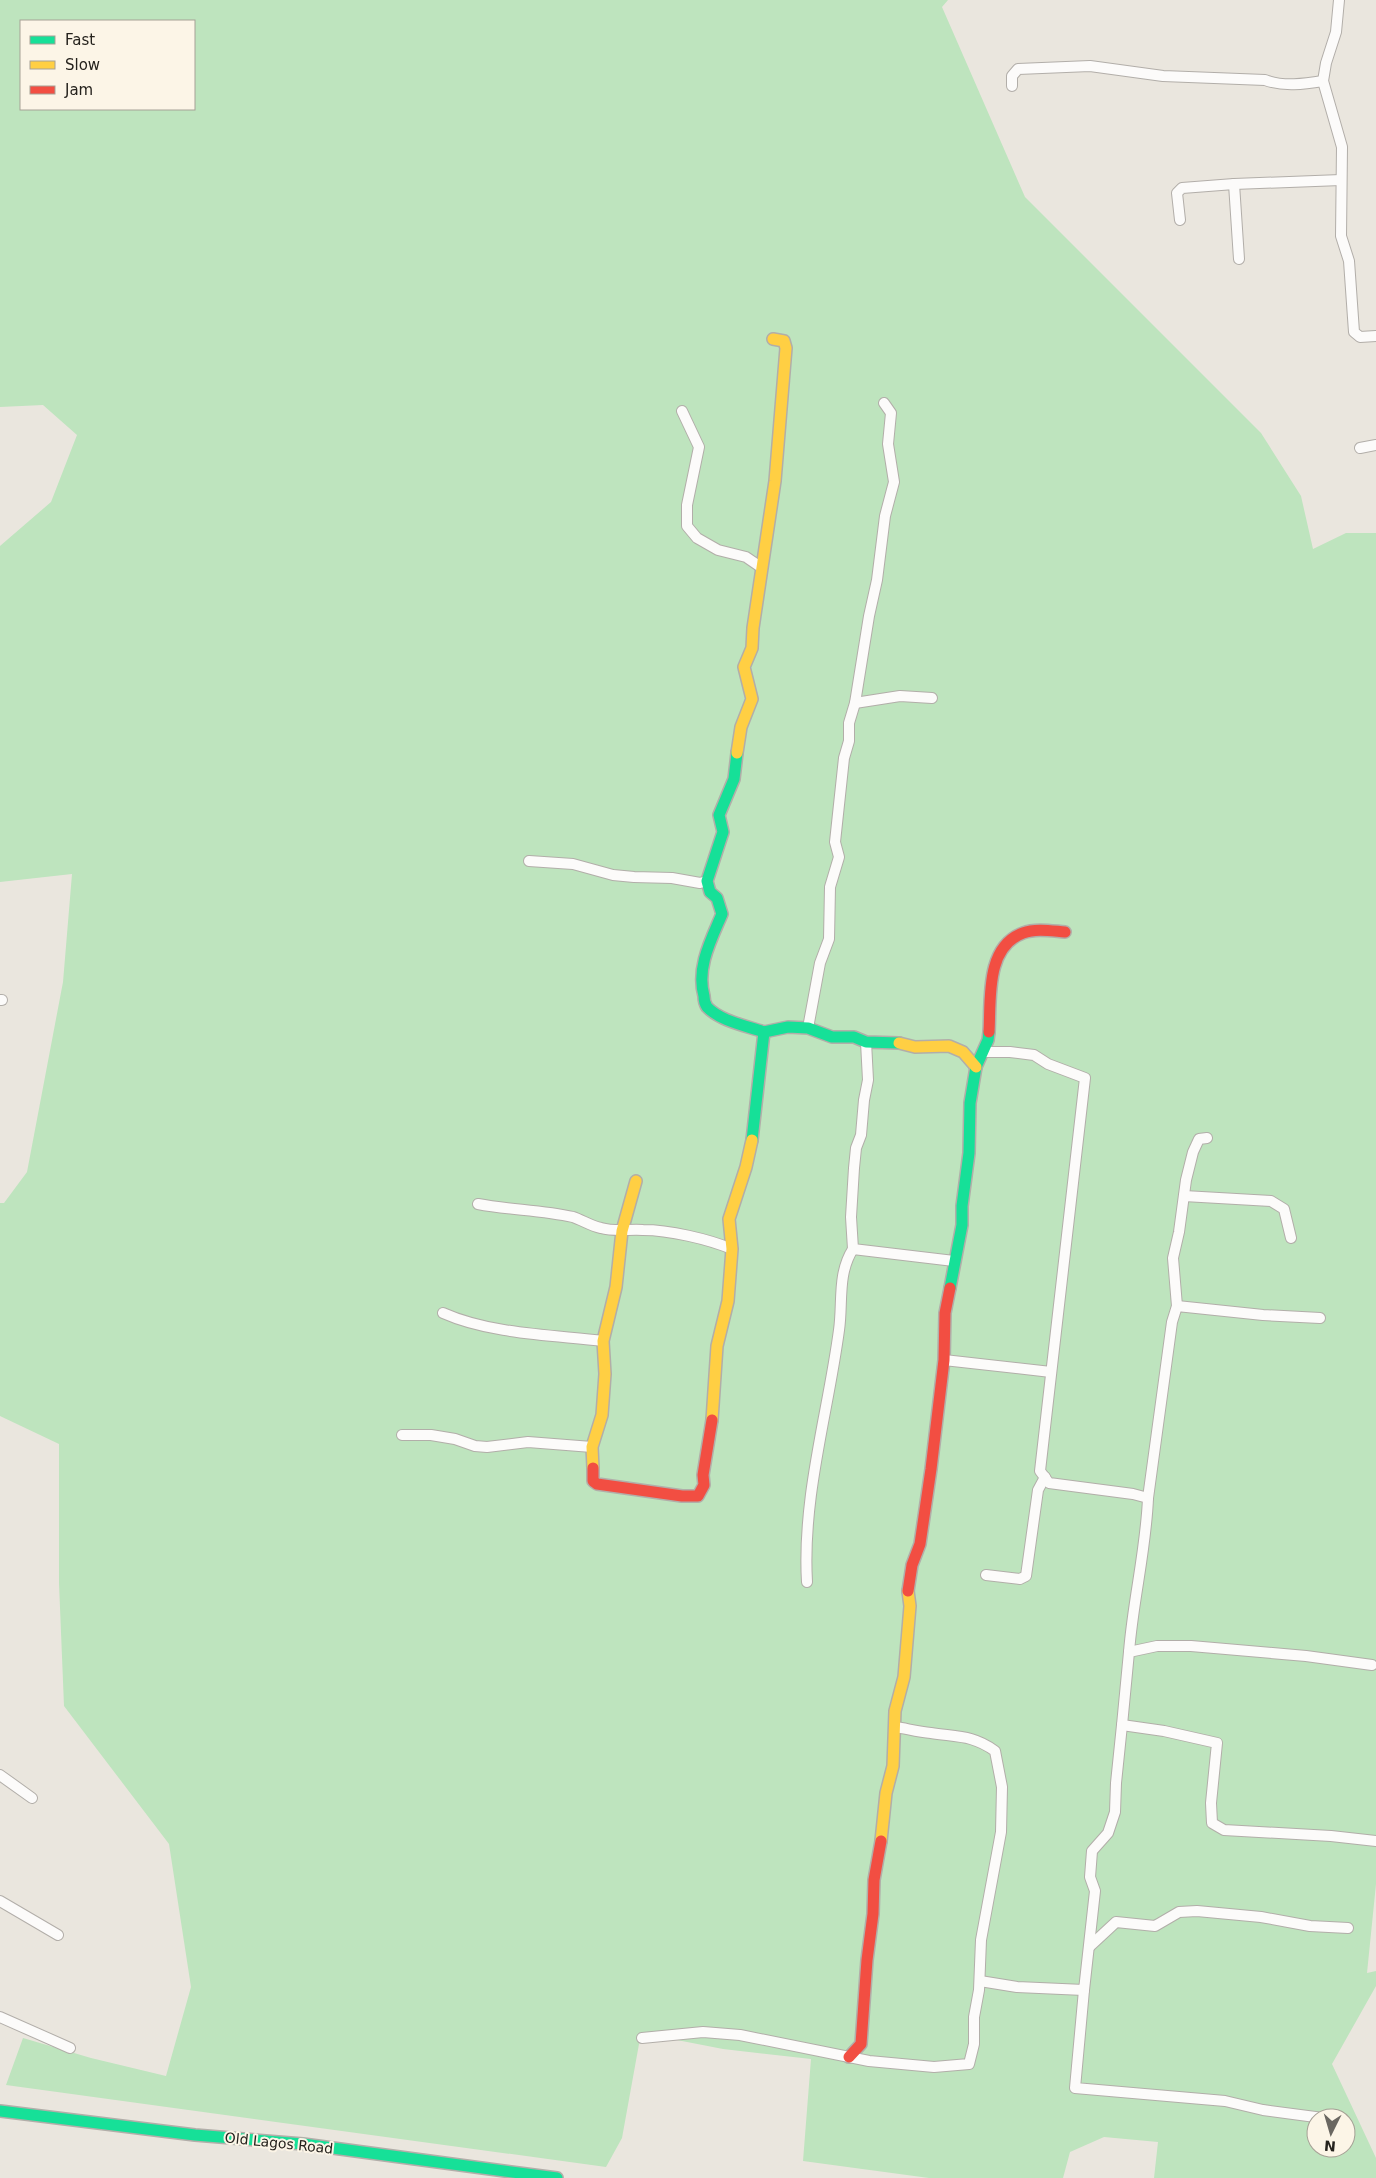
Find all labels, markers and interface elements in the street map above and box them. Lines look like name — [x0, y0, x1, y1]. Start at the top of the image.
legend — [20, 20, 195, 110]
text: Fast — [65, 31, 95, 49]
text: Slow — [65, 56, 100, 74]
text: Jam — [64, 81, 93, 99]
north arrow — [1306, 2108, 1356, 2158]
street label: Old Lagos Road — [224, 2129, 334, 2157]
text: N — [1323, 2137, 1336, 2154]

